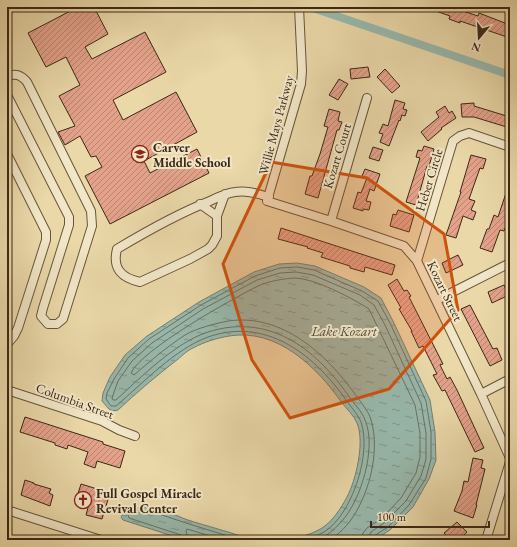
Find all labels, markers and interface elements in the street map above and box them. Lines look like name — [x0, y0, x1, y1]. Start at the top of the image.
north arrow — [459, 18, 499, 58]
text: N — [469, 39, 482, 56]
street label: Willie Mays Parkway — [255, 73, 298, 177]
street label: Kozart Court — [319, 121, 355, 191]
place label: Carver Middle School — [153, 139, 231, 171]
school or university icon: Carver Middle School — [130, 144, 150, 164]
street label: Heber Circle — [411, 147, 447, 213]
street label: Kozart Street — [423, 258, 467, 324]
water label: Lake Kozart — [310, 322, 378, 340]
street label: Columbia Street — [34, 379, 116, 423]
place label: Full Gospel Miracle Revival Center — [96, 485, 202, 517]
church icon: Full Gospel Miracle Revival Center — [73, 490, 93, 510]
scale bar — [371, 503, 489, 529]
text: 100 m — [377, 509, 407, 525]

